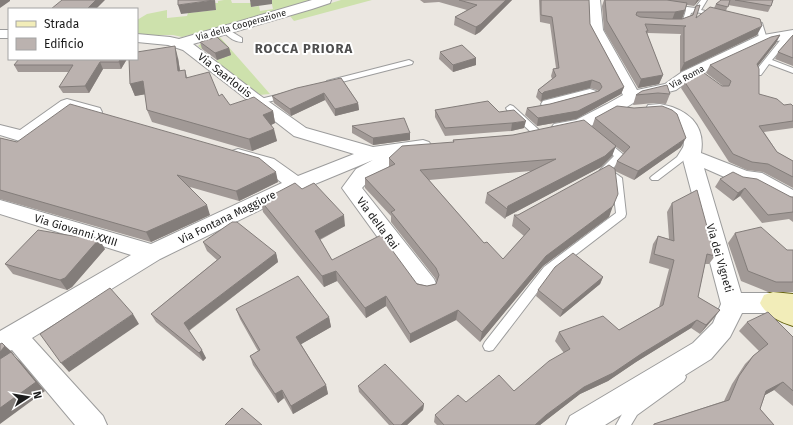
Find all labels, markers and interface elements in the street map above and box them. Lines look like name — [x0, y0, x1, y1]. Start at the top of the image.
street label: Via della Cooperazione — [195, 7, 287, 43]
legend — [8, 8, 138, 60]
text: Strada — [44, 17, 79, 31]
text: Edificio — [44, 37, 84, 51]
district label: ROCCA PRIORA — [255, 41, 353, 56]
street label: Via Saarlouis — [195, 50, 254, 100]
street label: Via Roma — [668, 63, 706, 91]
street label: Via Fontana Maggiore — [176, 188, 278, 247]
street label: Via della Rai — [354, 195, 401, 252]
street label: Via Giovanni XXIII — [33, 212, 119, 249]
street label: Via dei Vigneti — [703, 222, 736, 294]
north arrow — [8, 377, 48, 417]
text: N — [30, 390, 44, 400]

